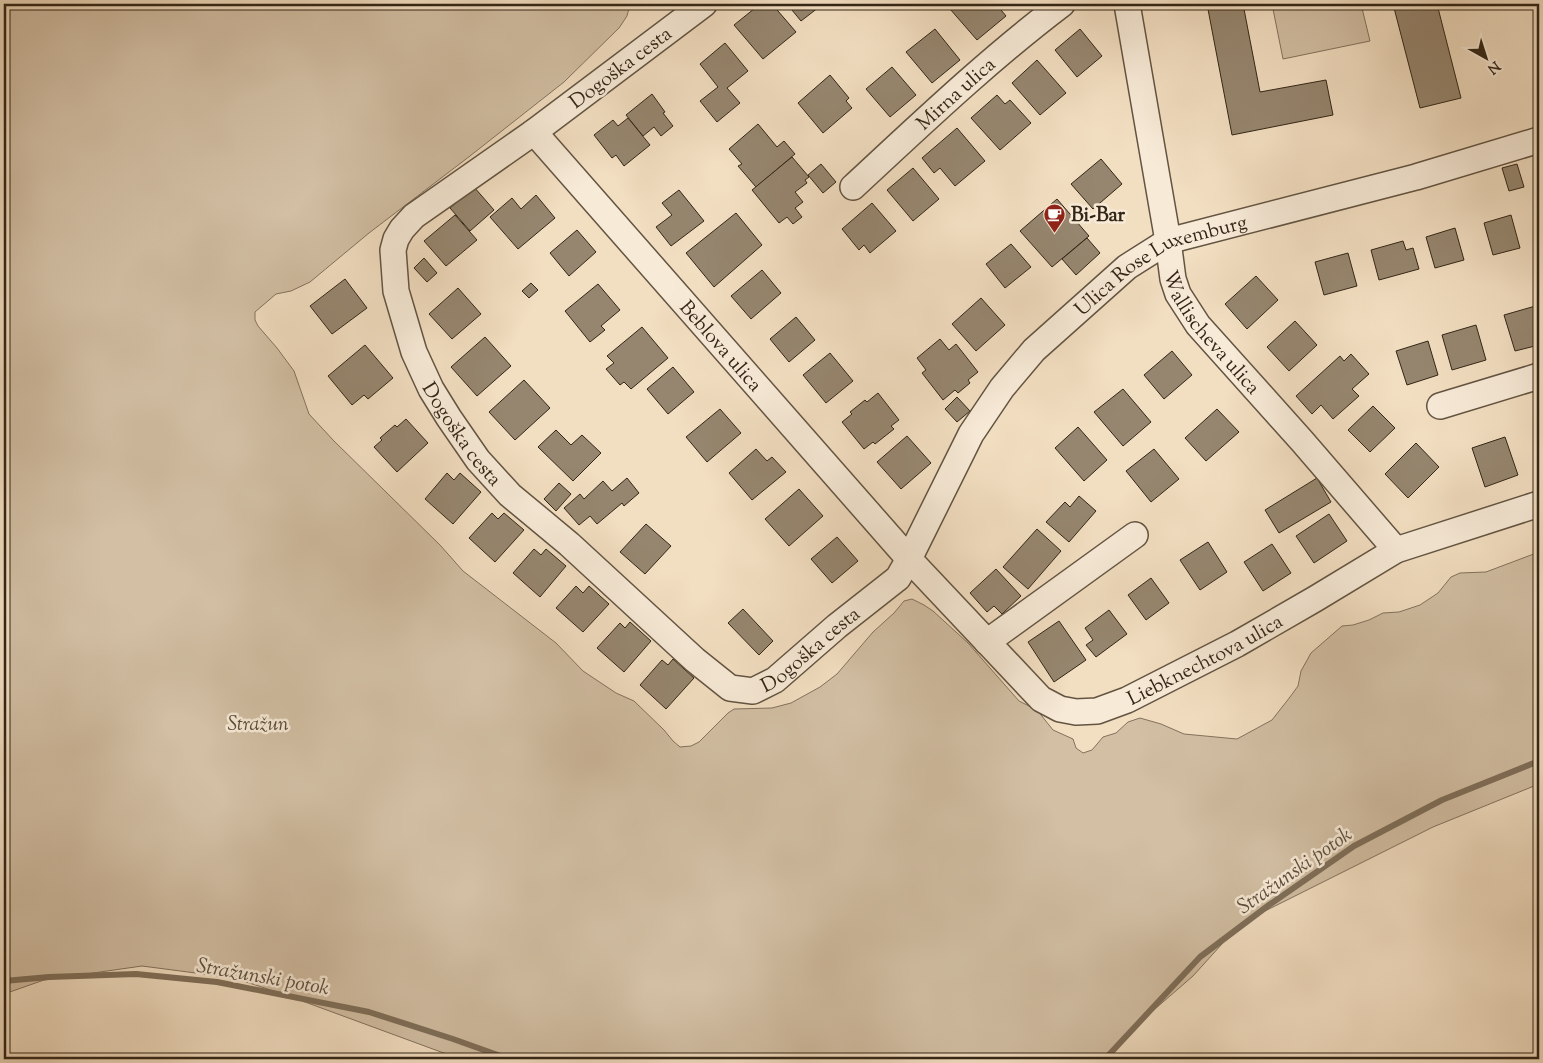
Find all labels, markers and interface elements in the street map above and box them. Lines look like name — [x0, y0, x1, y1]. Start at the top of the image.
street label: Dogoška cesta — [564, 21, 679, 117]
north arrow — [1460, 32, 1510, 82]
street label: Mirna ulica — [911, 52, 1003, 138]
text: N — [1482, 55, 1504, 78]
cafe icon: Bi-Bar — [1043, 202, 1067, 233]
place label: Bi-Bar — [1071, 202, 1126, 231]
street label: Ulica Rose Luxemburg — [1069, 209, 1251, 324]
street label: Wallischeva ulica — [1154, 267, 1266, 402]
street label: Beblova ulica — [671, 295, 768, 399]
street label: Dogoška cesta — [413, 377, 507, 494]
street label: Dogoška cesta — [757, 601, 867, 702]
street label: Liebknechtova ulica — [1123, 609, 1289, 714]
park label: Stražun — [227, 711, 289, 740]
water label: Stražunski potok — [1232, 821, 1359, 922]
water label: Stražunski potok — [194, 952, 332, 1004]

